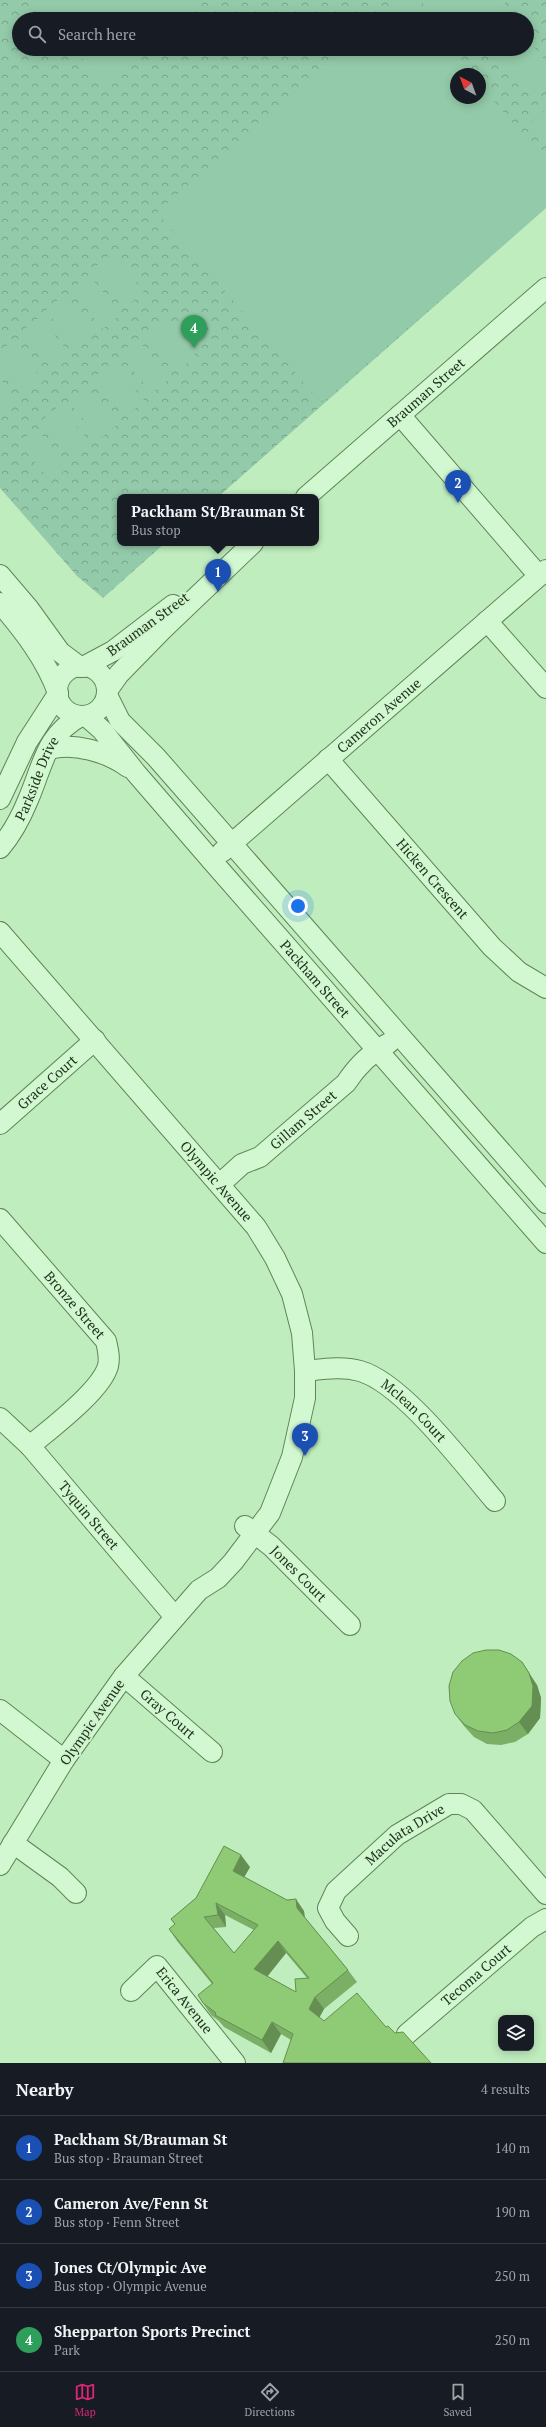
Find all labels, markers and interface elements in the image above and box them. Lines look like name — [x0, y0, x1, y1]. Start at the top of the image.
search box — [12, 12, 534, 56]
icon: search — [26, 23, 48, 45]
text: Search here — [58, 24, 136, 44]
north arrow — [450, 68, 486, 104]
pin: 4 — [181, 315, 207, 348]
street label: Brauman Street — [383, 353, 469, 431]
pin: 2 — [445, 470, 471, 503]
popup — [117, 494, 319, 546]
text: Packham St/Brauman St — [131, 501, 305, 521]
text: Bus stop — [131, 521, 181, 539]
pin: 1 — [205, 559, 231, 592]
street label: Brauman Street — [103, 587, 193, 660]
street label: Cameron Avenue — [332, 673, 425, 757]
street label: Parkside Drive — [10, 732, 63, 824]
street label: Hicken Crescent — [392, 834, 474, 923]
your location — [288, 896, 308, 916]
street label: Packham Street — [276, 936, 355, 1022]
street label: Grace Court — [13, 1050, 81, 1113]
street label: Gillam Street — [265, 1085, 341, 1154]
street label: Olympic Avenue — [176, 1136, 257, 1225]
street label: Bronze Street — [40, 1267, 111, 1344]
street label: Mclean Court — [378, 1374, 452, 1447]
pin: 3 — [292, 1423, 318, 1456]
street label: Tyquin Street — [55, 1477, 124, 1554]
street label: Jones Court — [267, 1541, 332, 1606]
street label: Olympic Avenue — [55, 1675, 128, 1769]
street label: Gray Court — [136, 1684, 201, 1743]
street label: Maculata Drive — [361, 1799, 448, 1869]
street label: Tecoma Court — [437, 1939, 515, 2010]
street label: Erica Avenue — [152, 1963, 218, 2037]
map controls — [498, 2015, 534, 2051]
button: layers — [498, 2015, 534, 2051]
text: Nearby — [16, 2078, 74, 2101]
text: 4 results — [481, 2080, 530, 2098]
text: Packham St/Brauman St — [54, 2129, 227, 2149]
text: 1 — [25, 2139, 33, 2157]
text: 140 m — [495, 2139, 530, 2157]
text: Bus stop · Brauman Street — [54, 2149, 203, 2167]
text: Cameron Ave/Fenn St — [54, 2193, 208, 2213]
text: 2 — [25, 2203, 33, 2221]
text: 190 m — [495, 2203, 530, 2221]
text: Bus stop · Fenn Street — [54, 2213, 180, 2231]
text: Jones Ct/Olympic Ave — [54, 2257, 207, 2277]
text: 3 — [25, 2267, 33, 2285]
text: 250 m — [495, 2267, 530, 2285]
text: Bus stop · Olympic Avenue — [54, 2277, 207, 2295]
text: Shepparton Sports Precinct — [54, 2321, 250, 2341]
text: 4 — [25, 2331, 33, 2349]
text: 250 m — [495, 2331, 530, 2349]
text: Park — [54, 2341, 80, 2359]
tab: Map — [74, 2381, 96, 2419]
tab: Directions — [244, 2381, 295, 2419]
tab: Saved — [443, 2381, 472, 2419]

